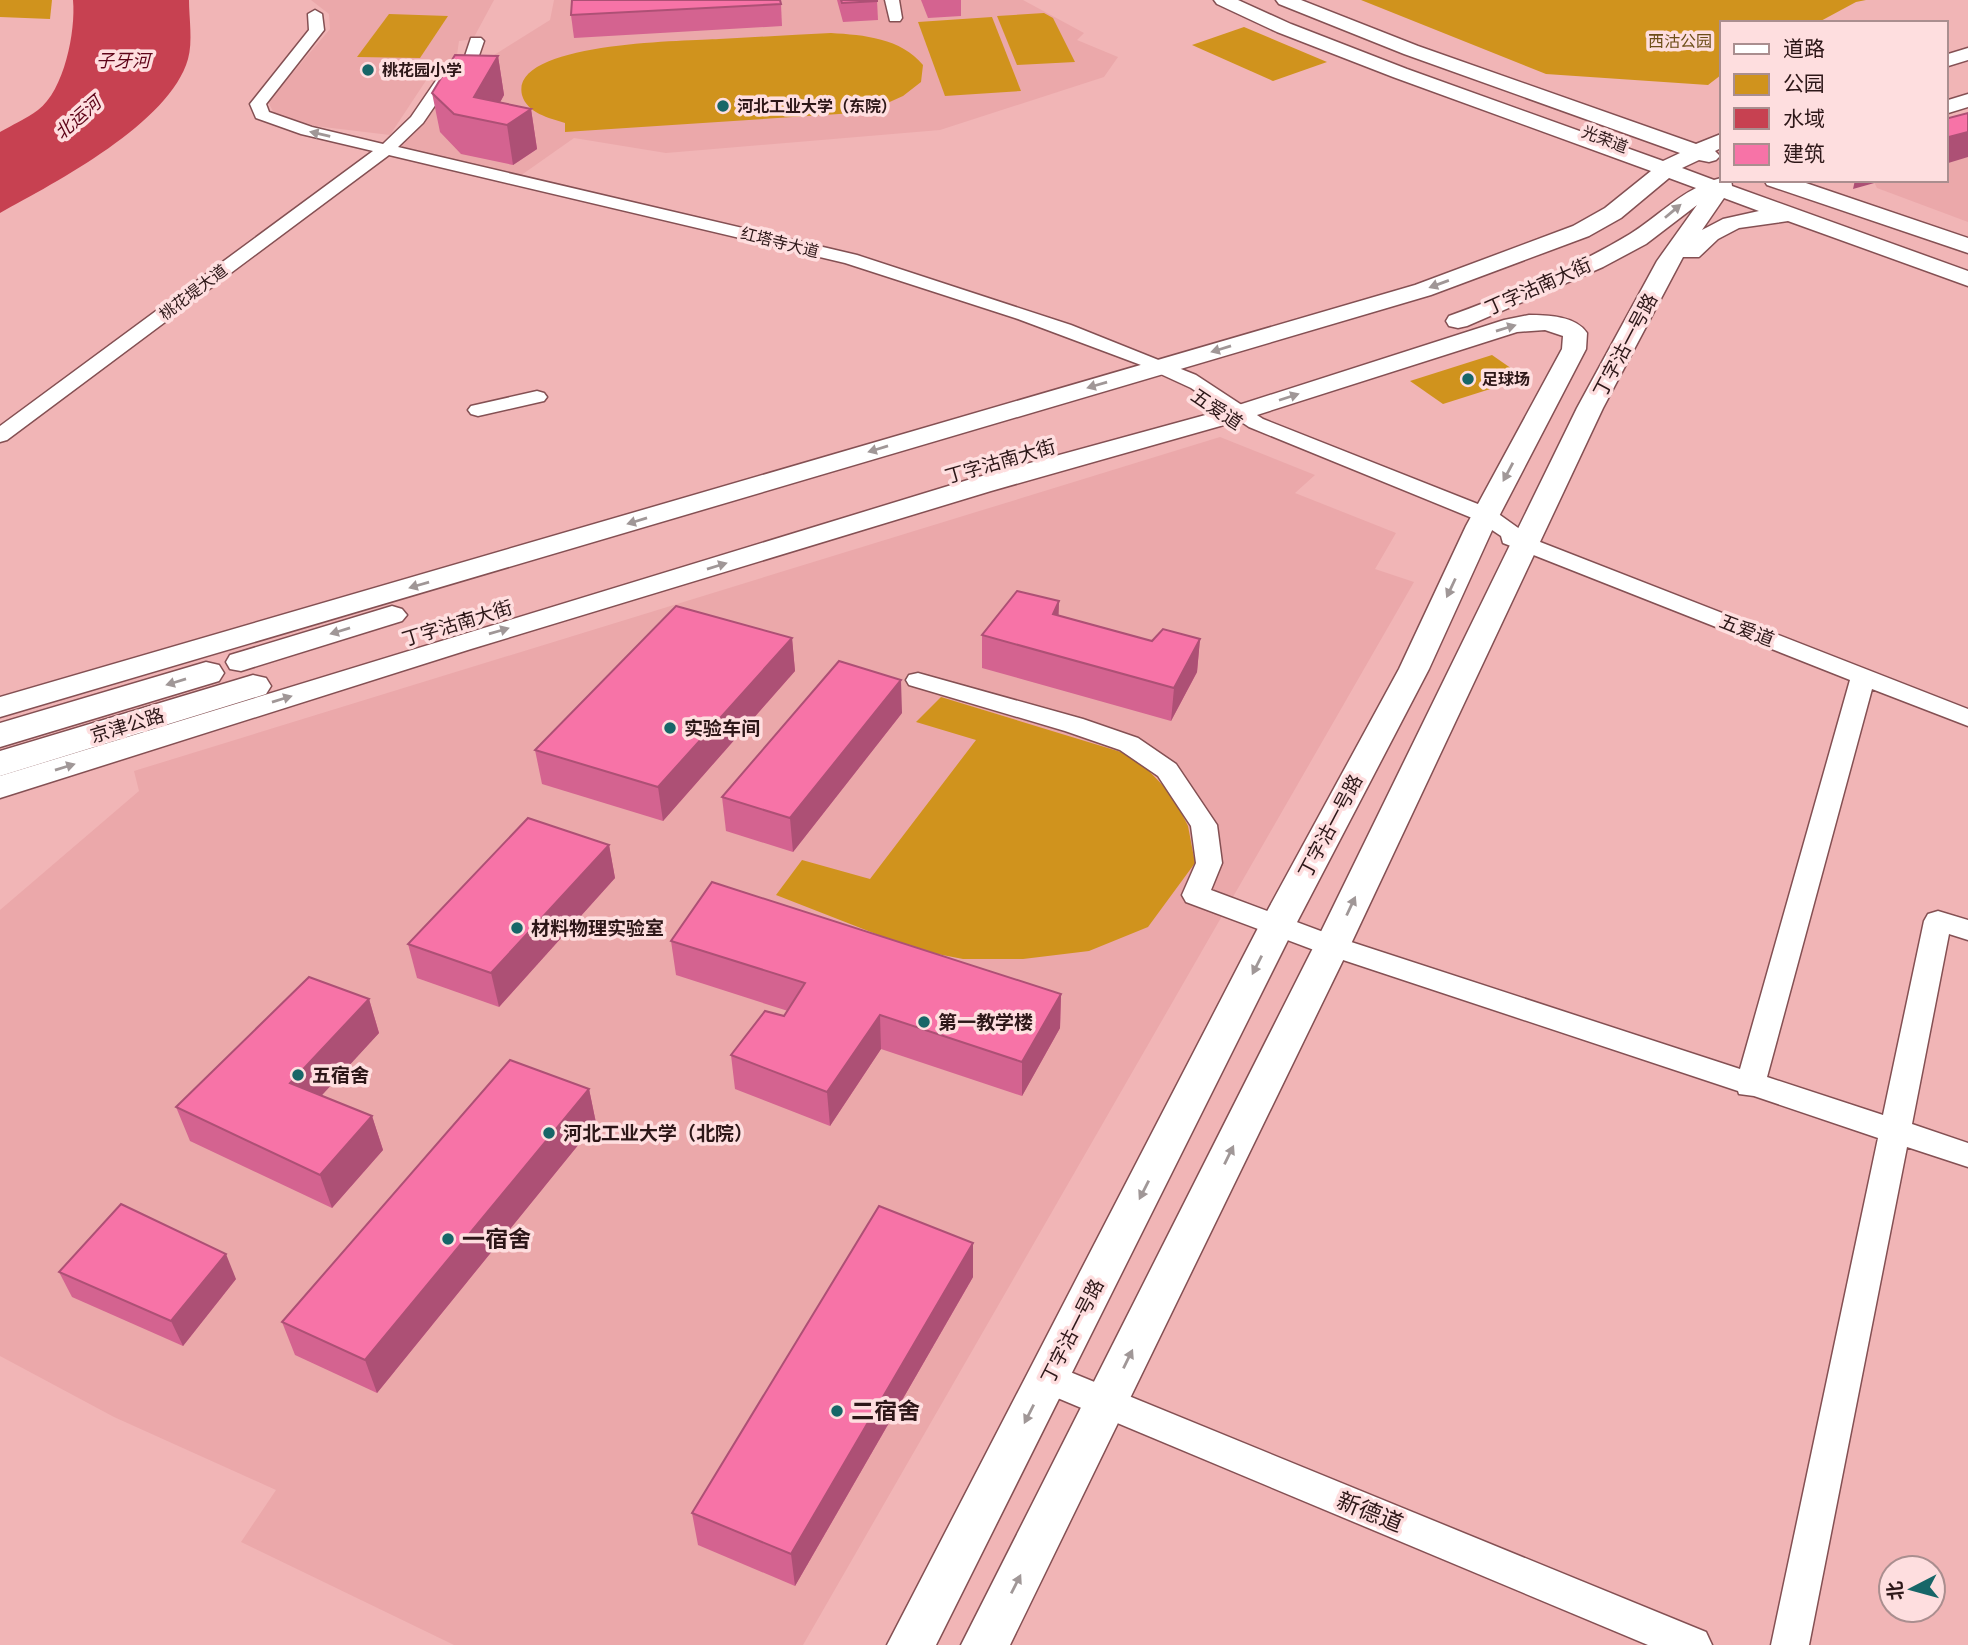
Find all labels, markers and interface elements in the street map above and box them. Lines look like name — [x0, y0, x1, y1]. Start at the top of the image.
legend — [1720, 21, 1947, 182]
park label: 西沽公园 — [1648, 32, 1712, 51]
text: 道路 — [1783, 36, 1825, 61]
water label: 子牙河 — [96, 50, 153, 71]
place label: 桃花园小学 — [382, 61, 462, 80]
marker: 桃花园小学 — [360, 62, 376, 78]
text: 公园 — [1783, 71, 1825, 96]
water label: 北运河 — [50, 90, 107, 143]
place label: 河北工业大学（东院） — [737, 97, 897, 116]
marker: 河北工业大学（东院） — [715, 98, 731, 114]
text: 水域 — [1783, 106, 1825, 131]
street label: 光荣道 — [1579, 122, 1631, 157]
one-way arrow — [309, 128, 331, 139]
text: 建筑 — [1783, 141, 1825, 166]
one-way arrow — [1665, 204, 1682, 219]
street label: 红塔寺大道 — [739, 224, 821, 261]
street label: 丁字沽南大街 — [1481, 253, 1595, 319]
street label: 桃花堤大道 — [156, 261, 231, 324]
one-way arrow — [1429, 279, 1450, 290]
street label: 丁字沽一号路 — [1589, 290, 1661, 400]
one-way arrow — [1496, 322, 1517, 332]
one-way arrow — [1211, 344, 1232, 354]
place label: 足球场 — [1482, 370, 1530, 389]
marker: 足球场 — [1460, 371, 1476, 387]
one-way arrow — [1086, 381, 1107, 391]
street label: 五爱道 — [1187, 384, 1247, 434]
one-way arrow — [1279, 391, 1300, 402]
street label: 丁字沽南大街 — [942, 435, 1058, 487]
one-way arrow — [868, 444, 889, 454]
one-way arrow — [1503, 462, 1515, 482]
one-way arrow — [626, 516, 647, 526]
one-way arrow — [707, 561, 728, 571]
one-way arrow — [1445, 578, 1457, 598]
one-way arrow — [408, 580, 429, 590]
street label: 丁字沽南大街 — [399, 596, 515, 650]
street label: 五爱道 — [1716, 610, 1778, 650]
one-way arrow — [489, 626, 510, 636]
one-way arrow — [329, 627, 350, 637]
one-way arrow — [165, 677, 186, 687]
one-way arrow — [272, 693, 293, 704]
street label: 京津公路 — [87, 703, 167, 747]
place label: 实验车间 — [684, 717, 760, 739]
marker: 实验车间 — [662, 720, 678, 736]
one-way arrow — [55, 761, 76, 772]
street label: 丁字沽一号路 — [1294, 771, 1366, 881]
one-way arrow — [1345, 896, 1357, 916]
place label: 材料物理实验室 — [531, 917, 664, 939]
marker: 材料物理实验室 — [509, 920, 525, 936]
one-way arrow — [1252, 955, 1263, 975]
place label: 第一教学楼 — [938, 1011, 1033, 1033]
marker: 第一教学楼 — [916, 1014, 932, 1030]
place label: 五宿舍 — [312, 1064, 369, 1086]
marker: 五宿舍 — [290, 1067, 306, 1083]
place label: 河北工业大学（北院） — [563, 1122, 753, 1144]
marker: 河北工业大学（北院） — [541, 1125, 557, 1141]
one-way arrow — [1224, 1145, 1235, 1165]
one-way arrow — [1138, 1180, 1149, 1200]
place label: 一宿舍 — [462, 1225, 531, 1252]
marker: 一宿舍 — [440, 1231, 456, 1247]
street label: 丁字沽一号路 — [1036, 1275, 1108, 1387]
one-way arrow — [1123, 1349, 1134, 1369]
place label: 二宿舍 — [851, 1397, 920, 1424]
marker: 二宿舍 — [829, 1403, 845, 1419]
one-way arrow — [1024, 1404, 1035, 1424]
street label: 新德道 — [1333, 1486, 1407, 1537]
north arrow — [1877, 1554, 1947, 1624]
one-way arrow — [1010, 1574, 1021, 1594]
text: 北 — [1883, 1580, 1907, 1601]

